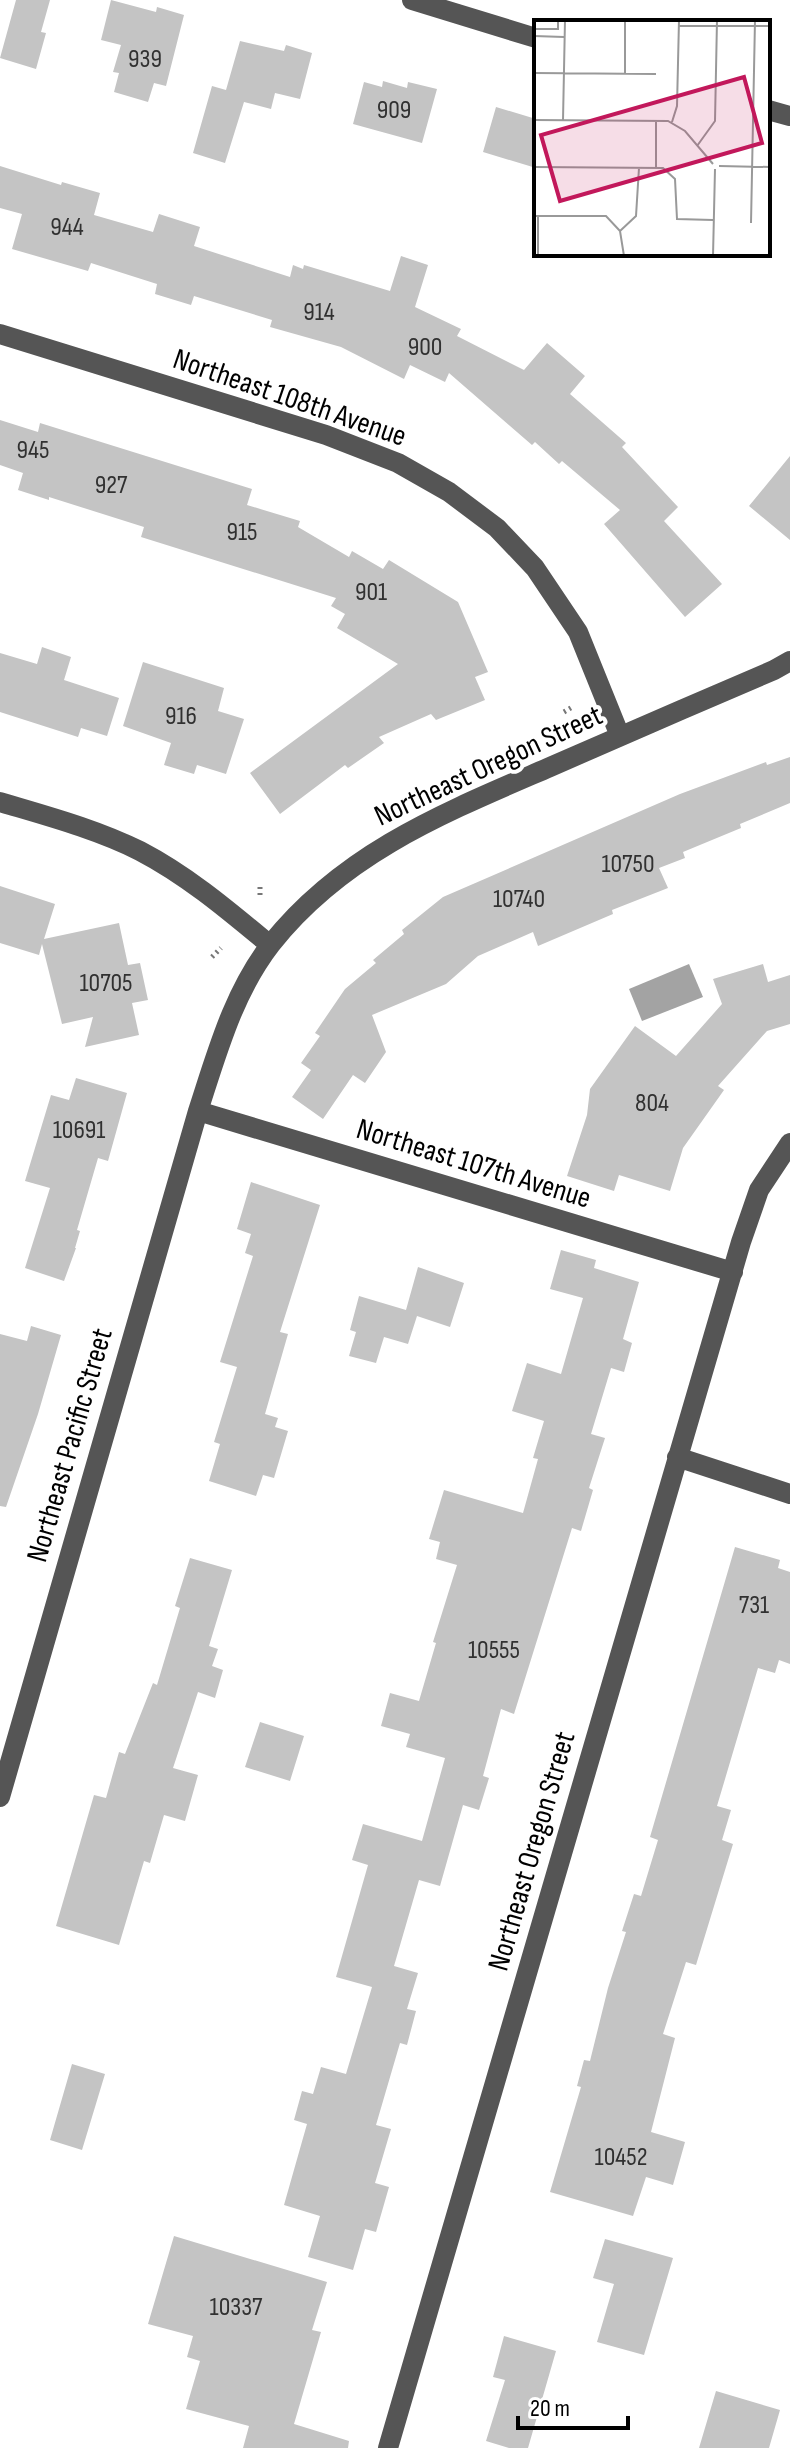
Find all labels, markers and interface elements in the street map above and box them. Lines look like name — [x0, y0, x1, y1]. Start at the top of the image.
inset map — [534, 20, 770, 256]
house number: 939 — [128, 44, 162, 75]
house number: 909 — [377, 95, 411, 126]
house number: 944 — [50, 212, 84, 243]
house number: 914 — [303, 297, 335, 328]
house number: 900 — [408, 332, 442, 363]
street label: Northeast 108th Avenue — [168, 341, 411, 455]
house number: 945 — [17, 435, 49, 466]
house number: 927 — [95, 470, 128, 501]
house number: 915 — [226, 517, 258, 548]
house number: 901 — [355, 577, 387, 608]
street label: Northeast Oregon Street — [369, 697, 608, 834]
house number: 916 — [165, 701, 197, 732]
house number: 10750 — [601, 849, 655, 880]
house number: 10740 — [493, 884, 545, 915]
house number: 10705 — [80, 968, 133, 999]
house number: 804 — [635, 1088, 669, 1119]
street label: Northeast 107th Avenue — [352, 1111, 595, 1217]
house number: 10691 — [53, 1115, 105, 1146]
street label: Northeast Pacific Street — [19, 1324, 121, 1566]
house number: 731 — [739, 1590, 769, 1621]
house number: 10555 — [468, 1635, 520, 1666]
street label: Northeast Oregon Street — [481, 1728, 583, 1975]
house number: 10452 — [595, 2142, 647, 2173]
house number: 10337 — [210, 2292, 263, 2323]
scale bar — [518, 2380, 628, 2430]
text: 20 m — [530, 2394, 570, 2423]

